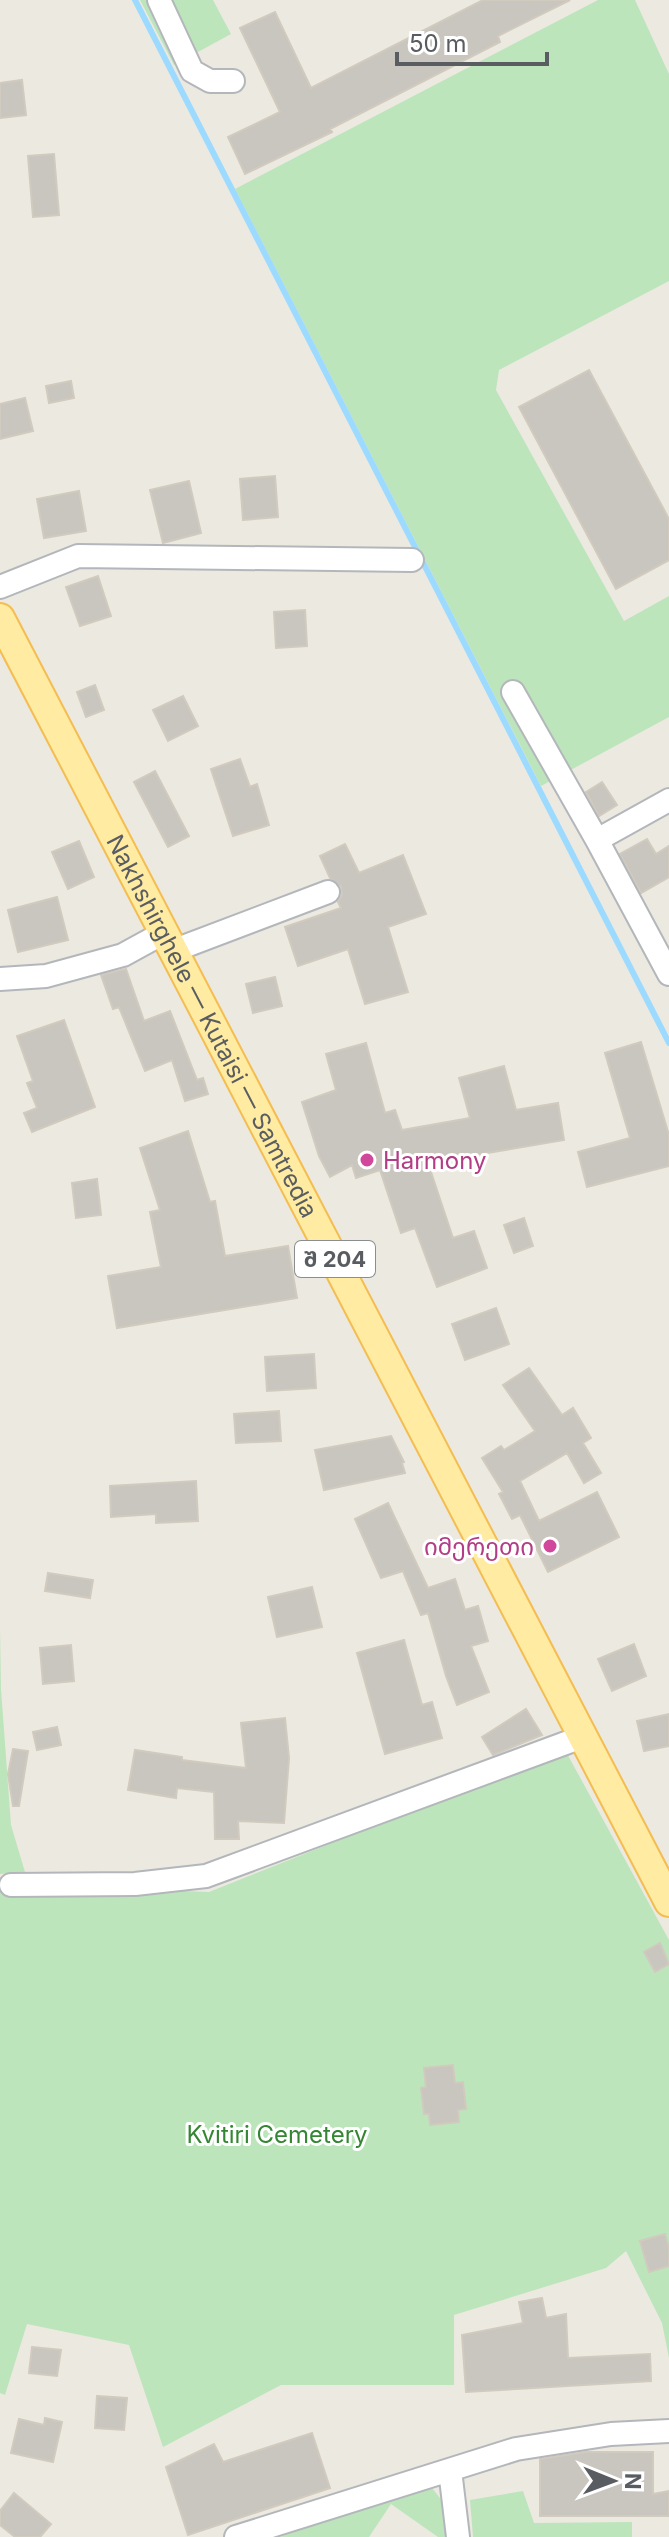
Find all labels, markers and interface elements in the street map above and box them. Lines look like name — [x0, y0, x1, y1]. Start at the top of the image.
scale bar — [397, 16, 547, 66]
text: 50 m — [409, 29, 467, 58]
street label: Nakhshirghele — Kutaisi — Samtredia — [101, 830, 324, 1222]
place label: Harmony — [383, 1146, 486, 1175]
marker: Harmony — [358, 1151, 376, 1169]
road number: შ 204 — [295, 1241, 375, 1277]
place label: იმერეთი — [424, 1532, 534, 1561]
marker: იმერეთი — [541, 1537, 559, 1555]
park label: Kvitiri Cemetery — [186, 2120, 368, 2149]
north arrow — [573, 2441, 653, 2521]
text: N — [620, 2473, 646, 2490]

